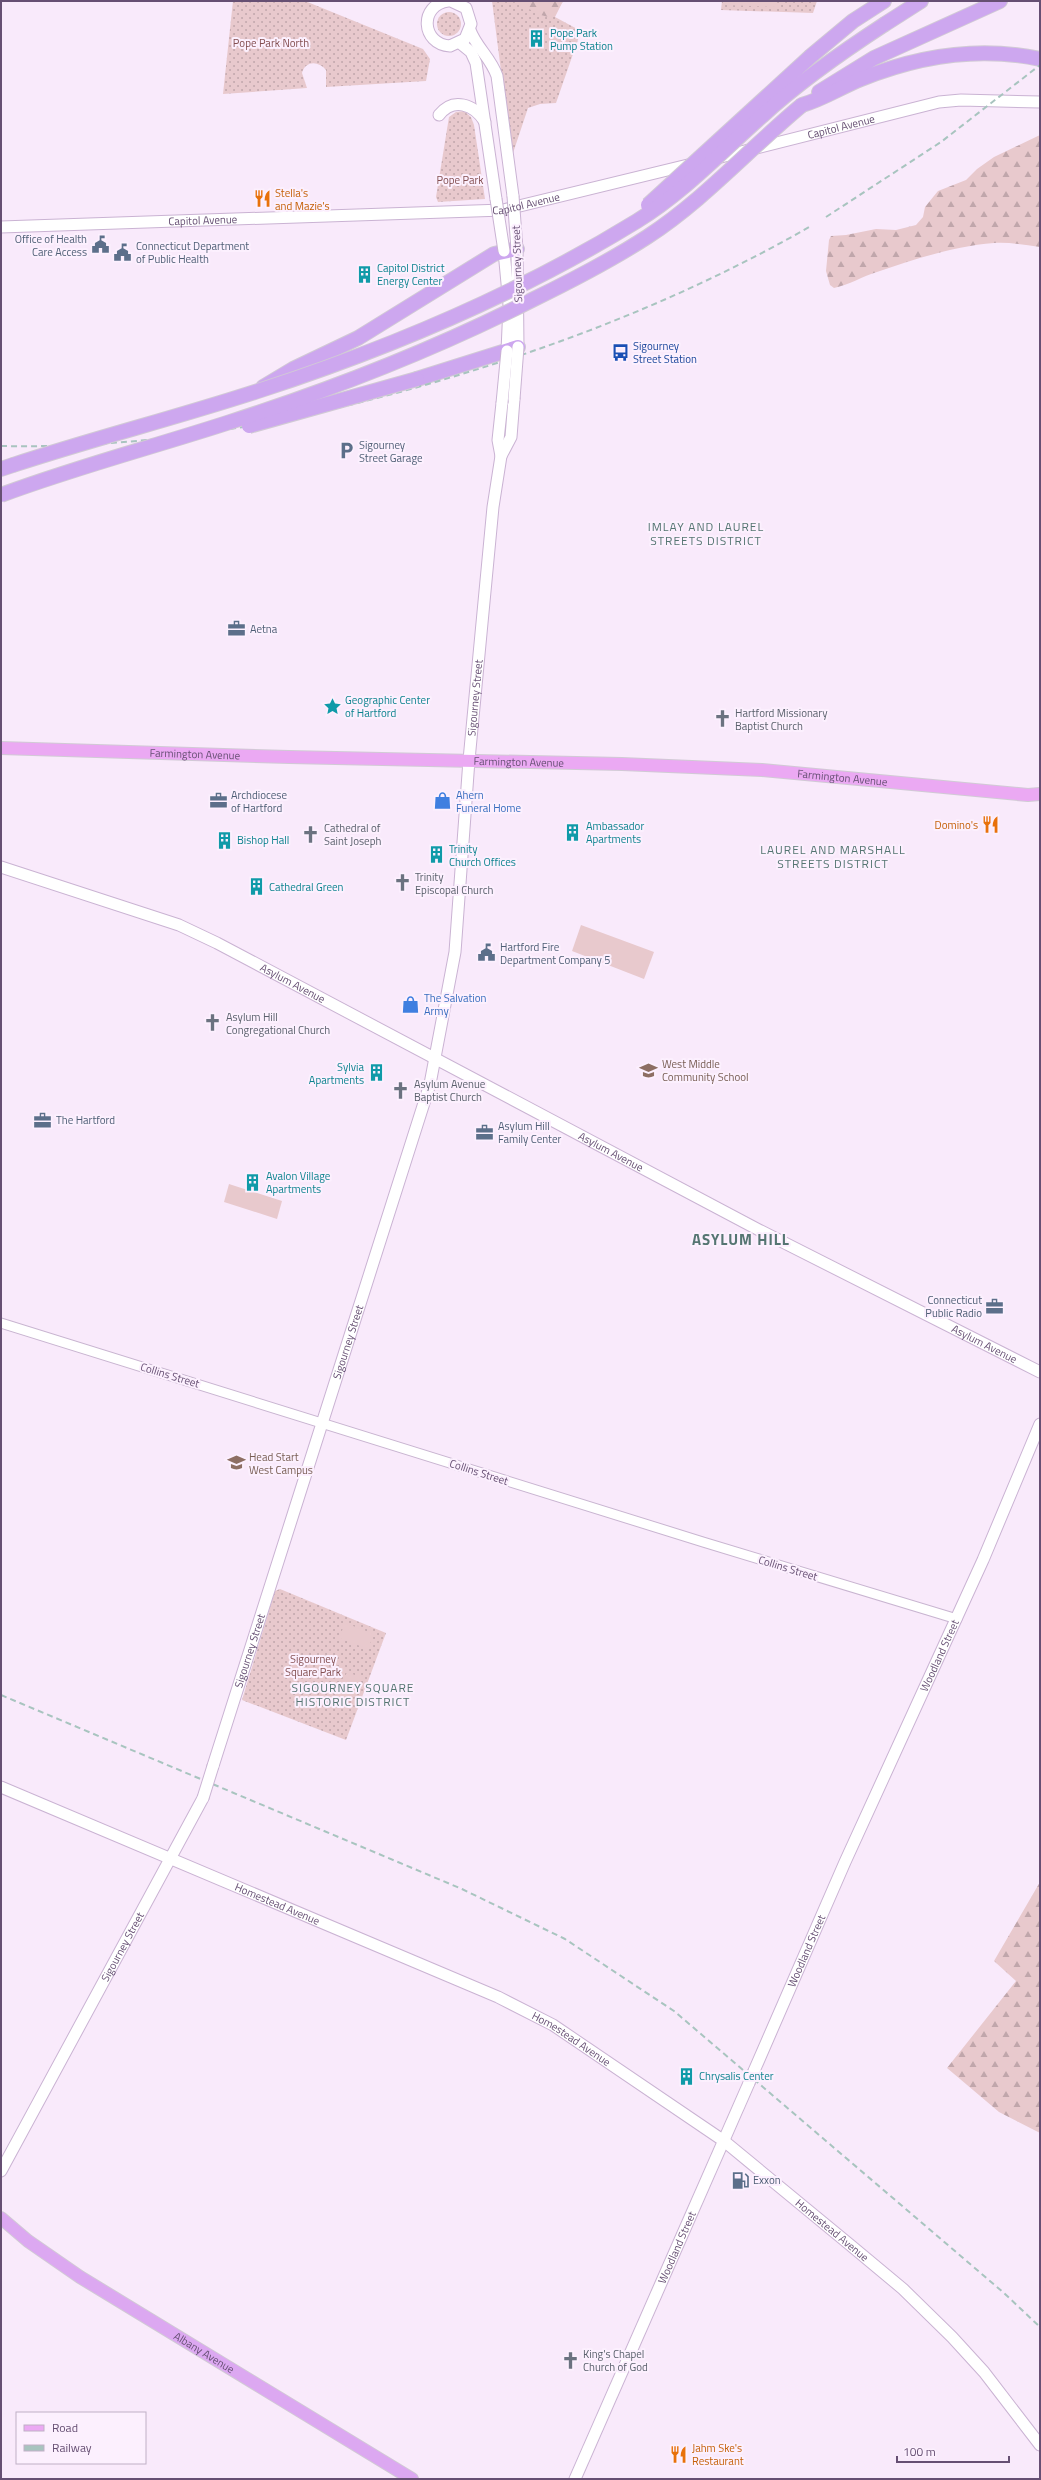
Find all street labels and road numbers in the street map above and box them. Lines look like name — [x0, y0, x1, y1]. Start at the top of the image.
street label: Capitol Avenue — [806, 110, 877, 143]
street label: Capitol Avenue — [492, 188, 562, 218]
street label: Capitol Avenue — [168, 211, 238, 229]
street label: Sigourney Street — [508, 225, 526, 303]
street label: Sigourney Street — [463, 659, 487, 737]
street label: Farmington Avenue — [149, 745, 241, 763]
street label: Farmington Avenue — [473, 753, 565, 771]
street label: Farmington Avenue — [797, 765, 889, 790]
street label: Asylum Avenue — [257, 959, 328, 1007]
street label: Asylum Avenue — [576, 1128, 647, 1176]
street label: Sigourney Street — [329, 1303, 367, 1381]
street label: Asylum Avenue — [949, 1321, 1020, 1367]
street label: Collins Street — [139, 1358, 202, 1392]
street label: Collins Street — [448, 1455, 511, 1489]
street label: Collins Street — [757, 1551, 820, 1585]
street label: Sigourney Street — [230, 1611, 269, 1690]
street label: Woodland Street — [916, 1617, 963, 1694]
street label: Homestead Avenue — [232, 1879, 323, 1929]
street label: Sigourney Street — [97, 1909, 148, 1984]
street label: Woodland Street — [783, 1912, 829, 1990]
street label: Homestead Avenue — [529, 2008, 614, 2070]
street label: Homestead Avenue — [792, 2195, 873, 2265]
street label: Woodland Street — [654, 2209, 700, 2286]
street label: Albany Avenue — [171, 2328, 238, 2377]

